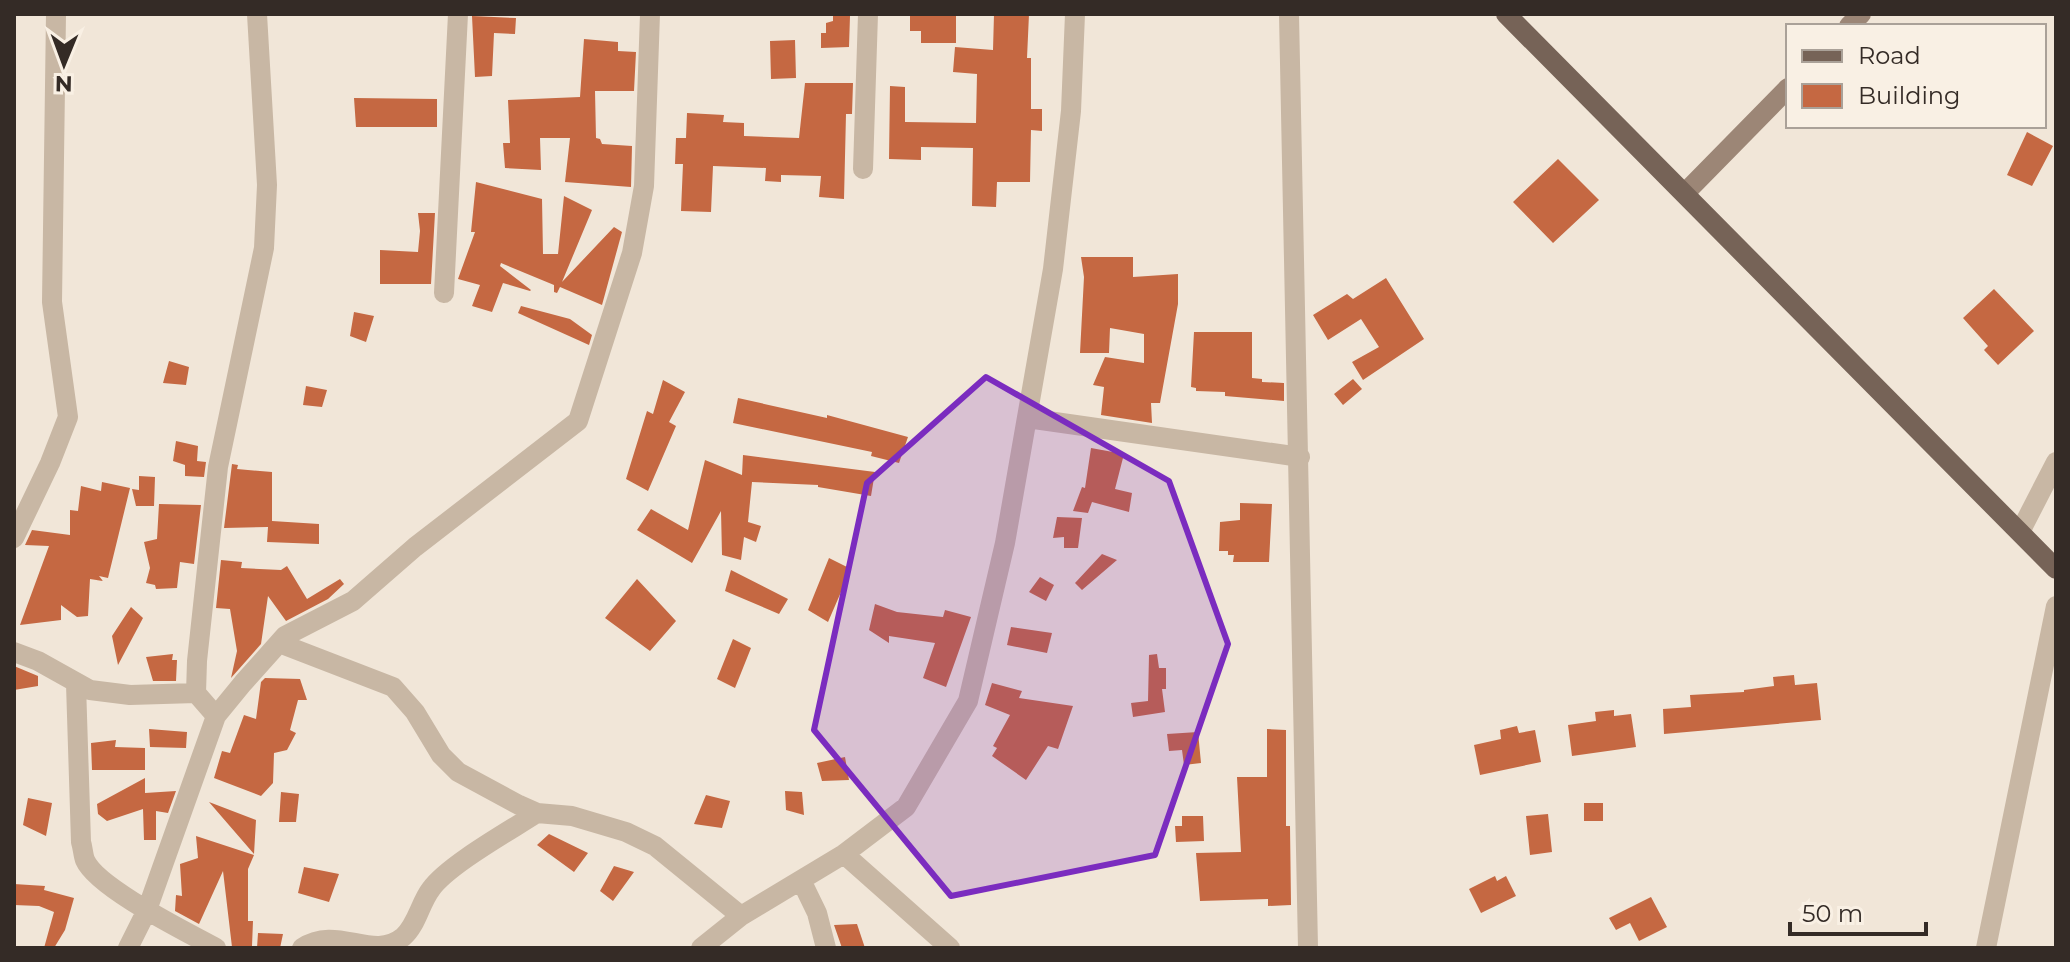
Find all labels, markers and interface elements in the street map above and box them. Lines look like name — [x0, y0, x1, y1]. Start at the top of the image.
north arrow — [24, 24, 104, 104]
legend — [1786, 24, 2046, 128]
text: Road — [1858, 41, 1921, 70]
text: N — [55, 70, 73, 97]
text: Building — [1858, 81, 1961, 110]
scale bar — [1790, 886, 1926, 936]
text: 50 m — [1802, 899, 1863, 928]

